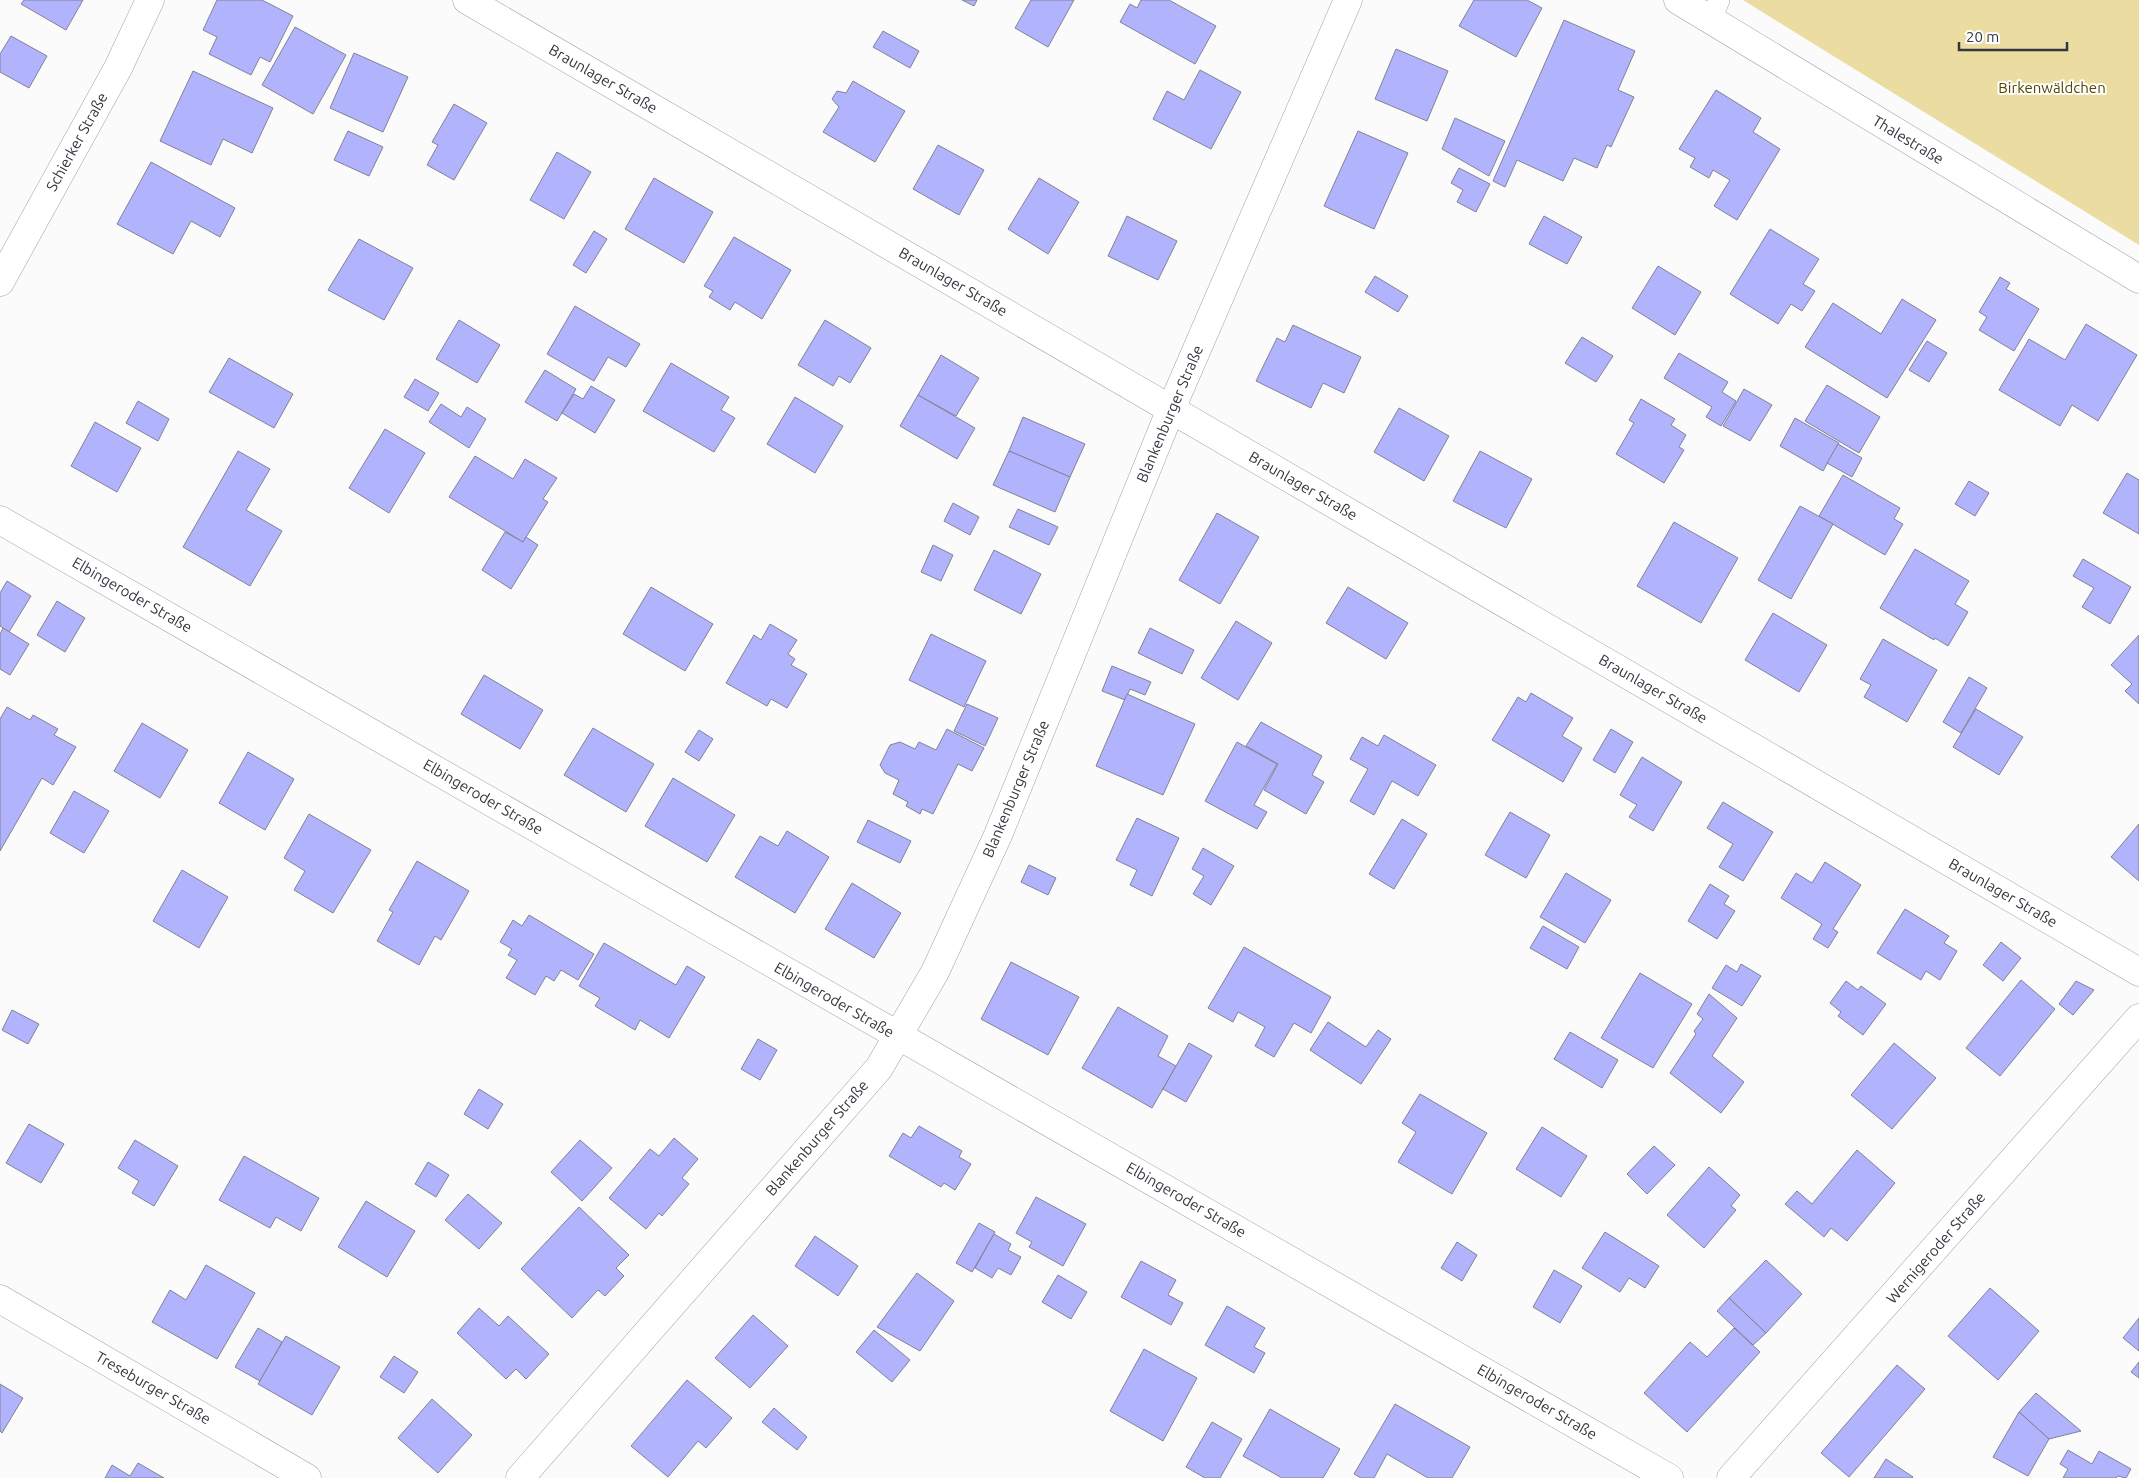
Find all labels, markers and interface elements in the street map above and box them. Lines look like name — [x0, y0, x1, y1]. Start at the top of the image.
scale bar — [1959, 20, 2066, 52]
text: 20 m — [1966, 28, 1999, 45]
street label: Braunlager Straße — [546, 41, 660, 116]
park label: Birkenwäldchen — [1998, 79, 2106, 96]
street label: Schierker Straße — [42, 89, 111, 194]
street label: Thalestraße — [1870, 112, 1947, 167]
street label: Braunlager Straße — [896, 244, 1010, 319]
street label: Blankenburger Straße — [1133, 343, 1206, 485]
street label: Braunlager Straße — [1246, 448, 1360, 523]
street label: Elbingeroder Straße — [69, 553, 195, 636]
street label: Braunlager Straße — [1596, 651, 1710, 726]
street label: Blankenburger Straße — [979, 718, 1052, 860]
street label: Elbingeroder Straße — [420, 755, 546, 838]
street label: Braunlager Straße — [1946, 855, 2060, 930]
street label: Elbingeroder Straße — [771, 958, 897, 1041]
street label: Blankenburger Straße — [762, 1076, 871, 1199]
street label: Elbingeroder Straße — [1123, 1158, 1249, 1241]
street label: Wernigeroder Straße — [1883, 1189, 1989, 1307]
street label: Treseburger Straße — [93, 1348, 214, 1427]
street label: Elbingeroder Straße — [1474, 1360, 1600, 1443]

